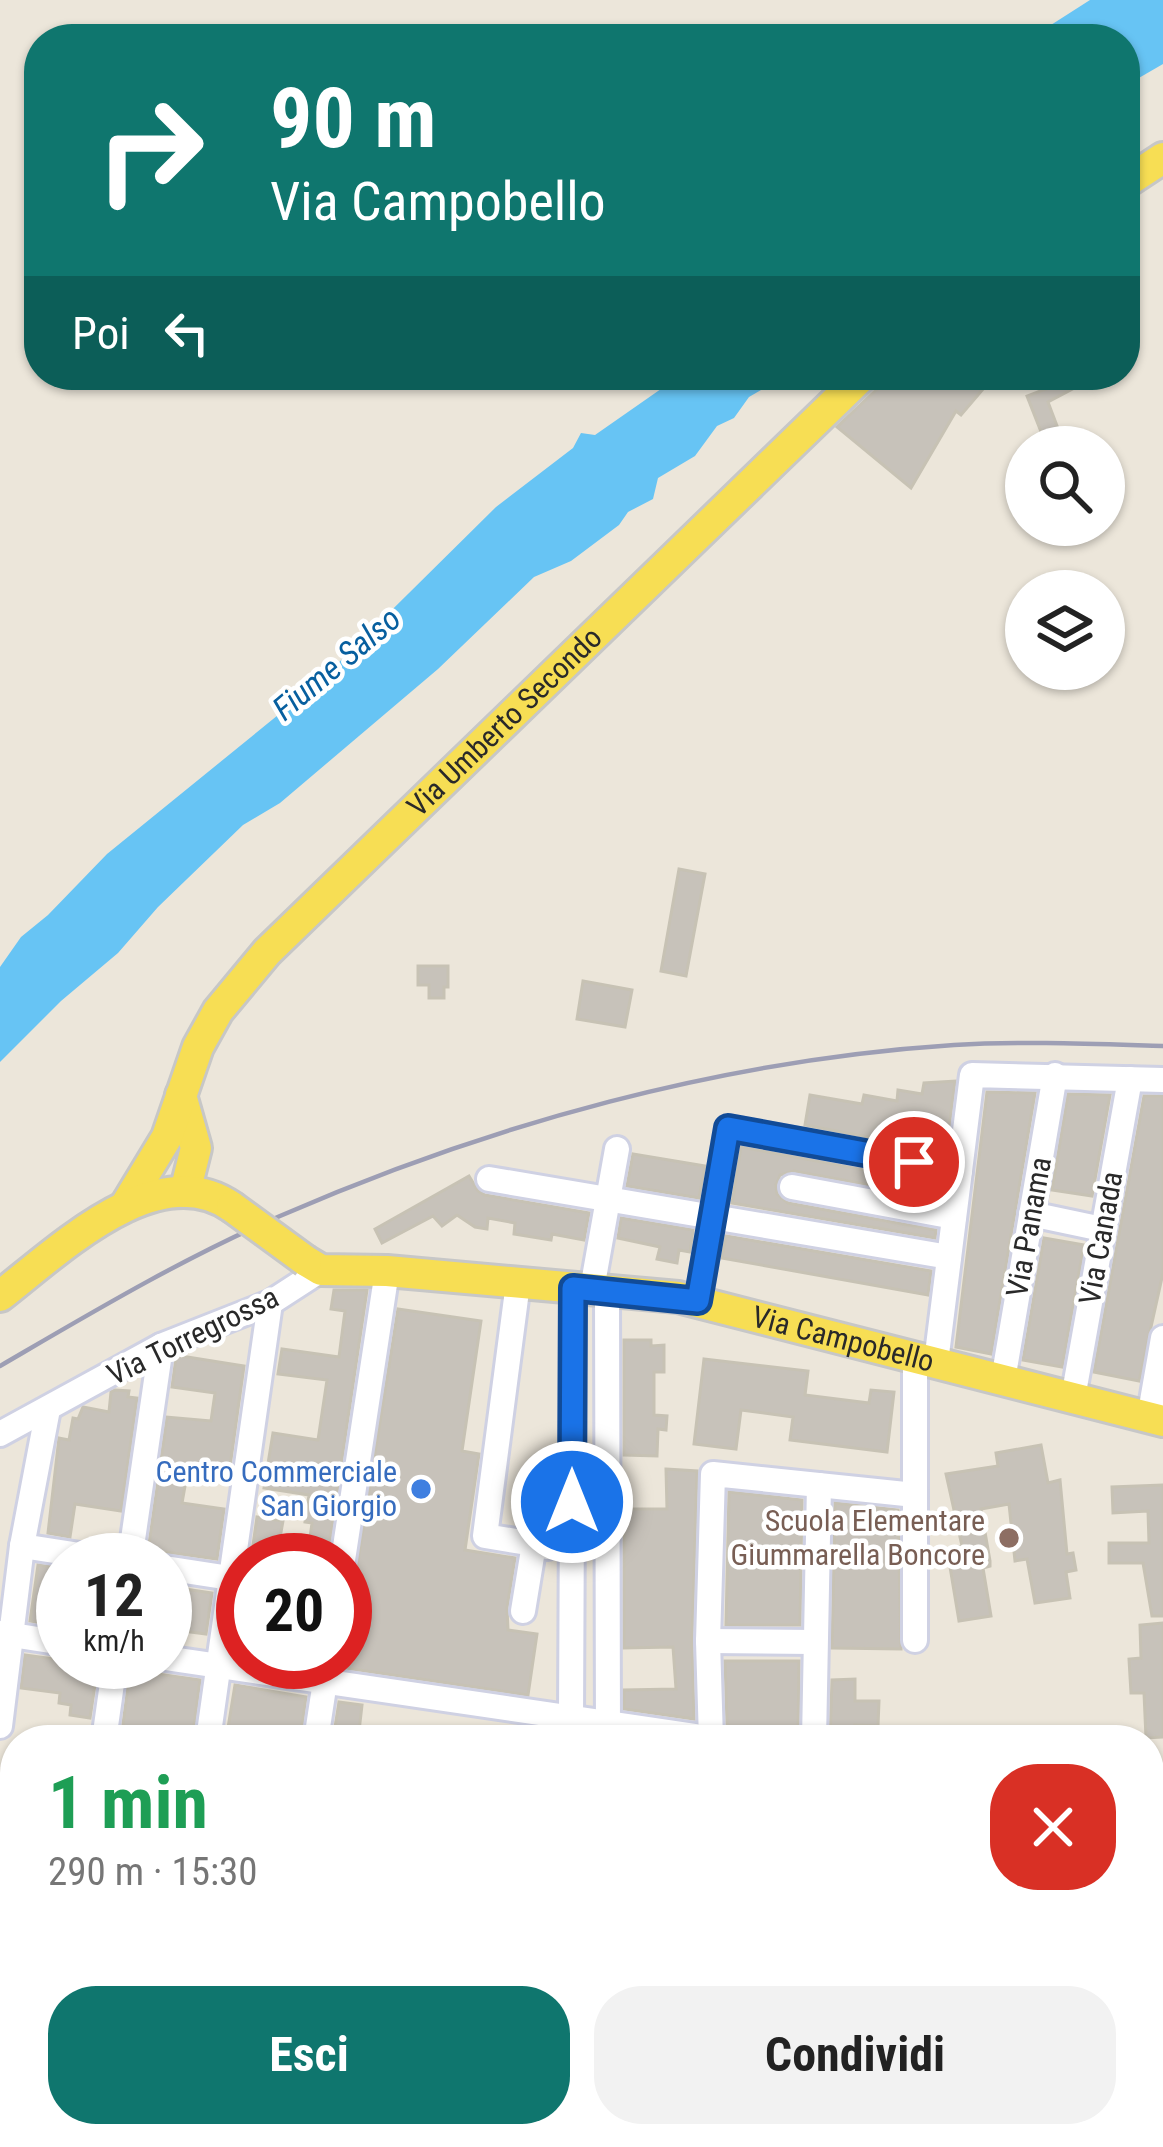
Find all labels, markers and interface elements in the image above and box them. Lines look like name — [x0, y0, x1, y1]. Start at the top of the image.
text: 90 m — [270, 69, 437, 168]
icon: right — [72, 72, 228, 228]
text: Via Campobello — [270, 170, 606, 233]
icon: left — [154, 300, 220, 366]
text: Poi — [72, 307, 130, 360]
map controls — [1005, 426, 1125, 690]
button: search — [1005, 426, 1125, 546]
button: layers — [1005, 570, 1125, 690]
water label: Fiume Salso — [265, 599, 408, 728]
street label: Via Umberto Secondo — [400, 620, 609, 823]
pin — [863, 1111, 965, 1213]
icon: arrive — [881, 1129, 947, 1195]
street label: Via Panama — [999, 1154, 1058, 1300]
street label: Via Canada — [1072, 1169, 1129, 1307]
street label: Via Torregrossa — [101, 1279, 284, 1392]
street label: Via Campobello — [748, 1299, 938, 1379]
position arrow — [509, 1439, 635, 1565]
place label: Centro Commerciale San Giorgio — [156, 1454, 397, 1523]
marker: Centro Commerciale San Giorgio — [408, 1476, 434, 1502]
place label: Scuola Elementare Giummarella Boncore — [731, 1503, 985, 1572]
marker: Scuola Elementare Giummarella Boncore — [996, 1525, 1022, 1551]
speed limit sign: 20 — [216, 1533, 372, 1689]
text: 12 — [84, 1560, 144, 1631]
text: km/h — [83, 1623, 145, 1658]
text: 1 min — [48, 1761, 208, 1846]
button: close — [990, 1764, 1116, 1890]
text: 290 m · 15:30 — [48, 1849, 258, 1895]
button: Esci — [48, 1986, 570, 2124]
button: Condividi — [594, 1986, 1116, 2124]

